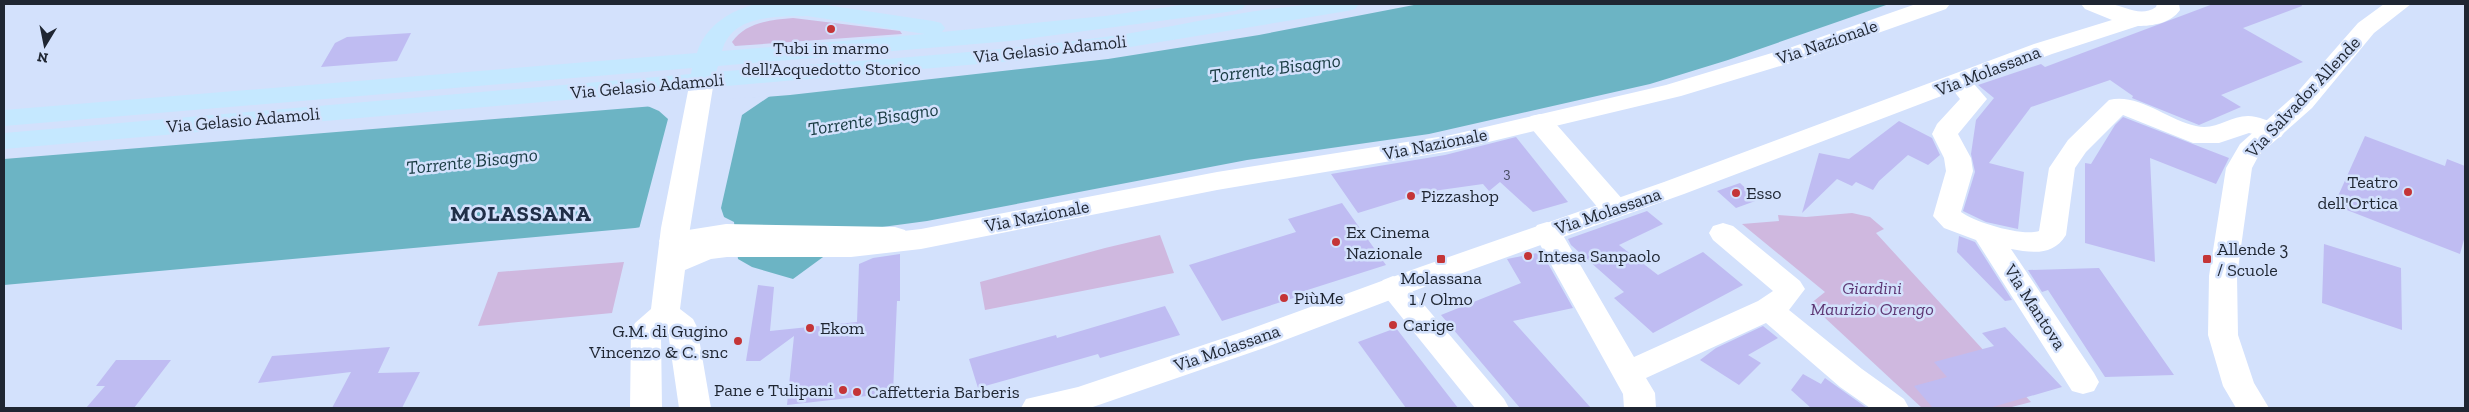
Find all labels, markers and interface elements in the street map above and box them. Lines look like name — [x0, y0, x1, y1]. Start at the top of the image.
street label: Via Nazionale — [1773, 14, 1880, 70]
north arrow — [20, 20, 70, 70]
marker: Tubi in marmo dell'Acquedotto Storico — [825, 23, 837, 35]
street label: Via Gelasio Adamoli — [971, 30, 1128, 68]
street label: Via Salvador Allende — [2240, 32, 2365, 163]
place label: Tubi in marmo dell'Acquedotto Storico — [741, 37, 921, 80]
street label: Via Molassana — [1931, 41, 2044, 101]
text: N — [36, 48, 50, 67]
water label: Torrente Bisagno — [1208, 49, 1342, 87]
street label: Via Gelasio Adamoli — [568, 68, 725, 104]
water label: Torrente Bisagno — [806, 97, 940, 141]
street label: Via Gelasio Adamoli — [164, 102, 321, 138]
street label: Via Nazionale — [1380, 123, 1489, 165]
water label: Torrente Bisagno — [405, 143, 539, 179]
house number: 3 — [1503, 164, 1511, 182]
place label: Teatro dell'Ortica — [2317, 171, 2398, 214]
street label: Via Molassana — [1551, 182, 1664, 240]
place label: Esso — [1746, 182, 1782, 204]
place label: Pizzashop — [1421, 185, 1499, 207]
marker: Teatro dell'Ortica — [2402, 186, 2414, 198]
marker: Esso — [1730, 187, 1742, 199]
marker: Pizzashop — [1405, 190, 1417, 202]
street label: Via Nazionale — [982, 195, 1091, 237]
district label: MOLASSANA — [450, 200, 592, 227]
place label: Ex Cinema Nazionale — [1346, 221, 1430, 264]
marker: Ex Cinema Nazionale — [1330, 236, 1342, 248]
place label: Allende 3 / Scuole — [2217, 238, 2288, 281]
place label: Intesa Sanpaolo — [1538, 245, 1660, 267]
marker: Intesa Sanpaolo — [1522, 250, 1534, 262]
marker: Molassana 1 / Olmo — [1435, 253, 1447, 265]
marker: Allende 3 / Scuole — [2201, 253, 2213, 265]
street label: Via Mantova — [1999, 259, 2071, 354]
place label: Molassana 1 / Olmo — [1400, 267, 1482, 310]
park label: Giardini Maurizio Orengo — [1810, 277, 1934, 320]
place label: PiùMe — [1294, 287, 1343, 309]
marker: PiùMe — [1278, 292, 1290, 304]
place label: Carige — [1403, 314, 1454, 336]
place label: Ekom — [820, 317, 865, 339]
street label: Via Molassana — [1170, 319, 1283, 377]
marker: Carige — [1387, 319, 1399, 331]
place label: G.M. di Gugino Vincenzo & C. snc — [588, 320, 728, 363]
marker: Ekom — [804, 322, 816, 334]
marker: G.M. di Gugino Vincenzo & C. snc — [732, 335, 744, 347]
place label: Pane e Tulipani — [714, 379, 833, 401]
place label: Caffetteria Barberis — [867, 381, 1020, 403]
marker: Pane e Tulipani — [837, 384, 849, 396]
marker: Caffetteria Barberis — [851, 386, 863, 398]

